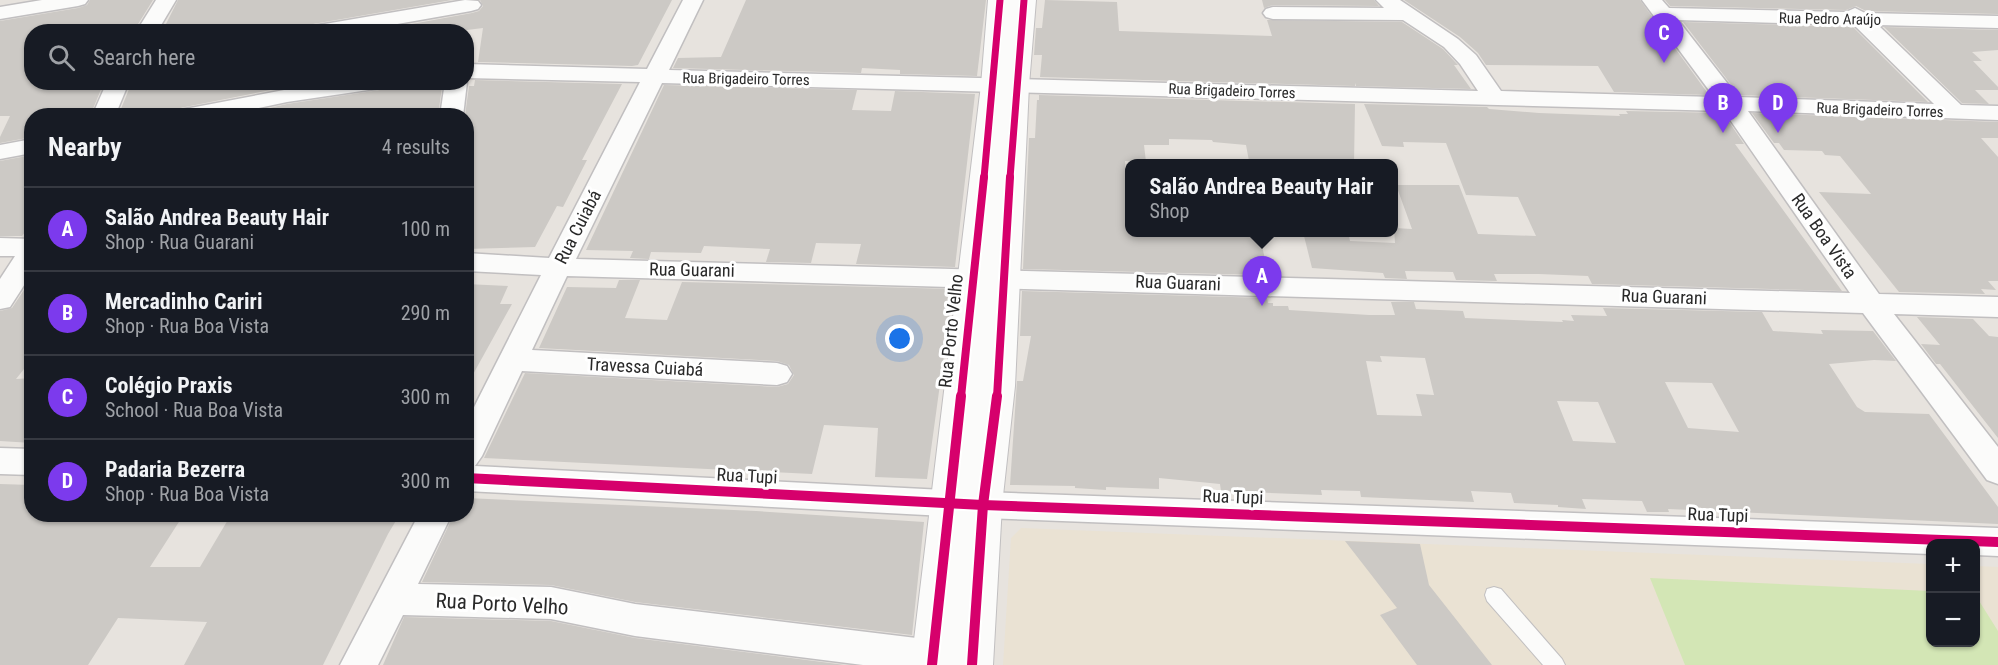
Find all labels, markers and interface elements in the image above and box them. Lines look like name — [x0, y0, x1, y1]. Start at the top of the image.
street label: Rua Pedro Araújo — [1779, 9, 1881, 29]
pin: C — [1644, 14, 1684, 63]
search box — [24, 24, 474, 90]
icon: search — [45, 41, 78, 74]
text: Search here — [93, 45, 195, 70]
street label: Rua Brigadeiro Torres — [682, 69, 810, 89]
street label: Rua Brigadeiro Torres — [1168, 80, 1296, 102]
pin: B — [1704, 84, 1742, 133]
pin: D — [1758, 84, 1798, 133]
street label: Rua Brigadeiro Torres — [1816, 99, 1944, 121]
text: Nearby — [48, 132, 122, 162]
text: 4 results — [382, 135, 450, 159]
popup — [1125, 159, 1398, 237]
text: Salão Andrea Beauty Hair — [1150, 174, 1373, 199]
street label: Rua Cuiabá — [550, 186, 605, 267]
street label: Rua Boa Vista — [1787, 189, 1861, 282]
text: Shop — [1150, 199, 1189, 223]
text: Salão Andrea Beauty Hair — [105, 205, 329, 230]
text: A — [62, 217, 73, 241]
text: 100 m — [401, 217, 450, 241]
text: Shop · Rua Guarani — [105, 230, 254, 254]
pin: A — [1242, 256, 1282, 306]
street label: Rua Guarani — [649, 258, 735, 281]
street label: Rua Guarani — [1135, 271, 1221, 294]
street label: Rua Porto Velho — [934, 273, 967, 389]
street label: Rua Guarani — [1621, 285, 1707, 308]
text: Mercadinho Cariri — [105, 289, 262, 314]
text: B — [62, 301, 73, 325]
text: 290 m — [401, 301, 450, 325]
text: Shop · Rua Boa Vista — [105, 314, 269, 338]
your location — [885, 324, 914, 353]
street label: Travessa Cuiabá — [586, 353, 704, 380]
text: Colégio Praxis — [105, 373, 233, 398]
text: C — [62, 385, 73, 409]
text: 300 m — [401, 385, 450, 409]
text: School · Rua Boa Vista — [105, 398, 283, 422]
text: Padaria Bezerra — [105, 457, 245, 482]
street label: Rua Tupi — [716, 463, 778, 488]
text: D — [62, 469, 73, 493]
text: 300 m — [401, 469, 450, 493]
text: Shop · Rua Boa Vista — [105, 482, 269, 506]
street label: Rua Tupi — [1202, 485, 1264, 508]
street label: Rua Tupi — [1687, 503, 1749, 526]
map controls — [1926, 539, 1980, 647]
button: + — [1926, 539, 1980, 593]
street label: Rua Porto Velho — [435, 589, 569, 619]
button: − — [1926, 593, 1980, 647]

